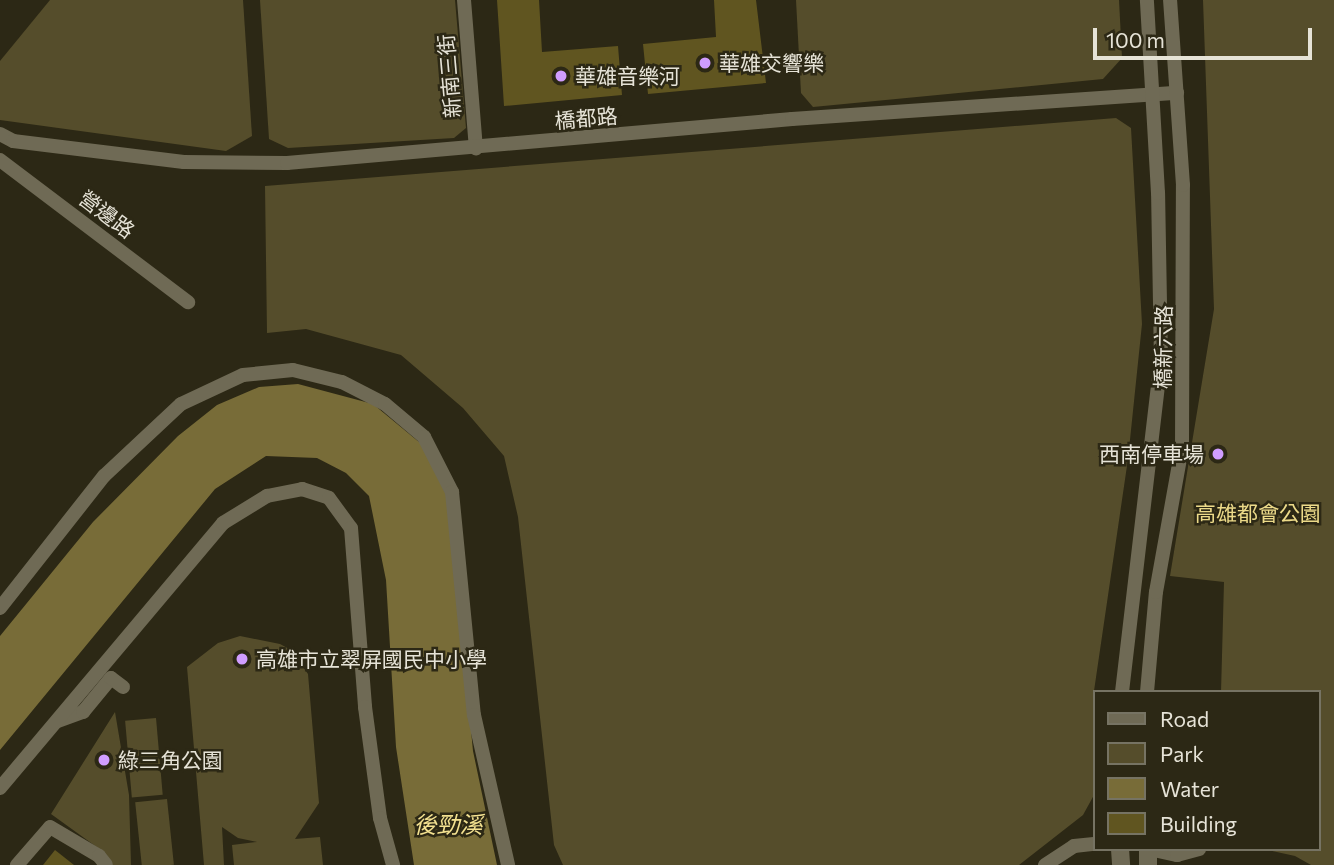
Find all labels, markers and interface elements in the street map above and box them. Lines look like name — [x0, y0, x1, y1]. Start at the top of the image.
scale bar — [1096, 14, 1315, 58]
text: 100 m — [1106, 27, 1165, 52]
street label: 新南三街 — [433, 33, 465, 119]
place label: 華雄交響樂 — [719, 50, 824, 76]
marker: 華雄交響樂 — [697, 55, 713, 71]
place label: 華雄音樂河 — [575, 63, 680, 89]
marker: 華雄音樂河 — [553, 68, 569, 84]
street label: 橋都路 — [554, 103, 618, 133]
street label: 營邊路 — [74, 185, 140, 243]
street label: 橋新六路 — [1150, 305, 1176, 389]
place label: 西南停車場 — [1099, 441, 1204, 467]
marker: 西南停車場 — [1210, 446, 1226, 462]
park label: 高雄都會公園 — [1195, 500, 1321, 526]
place label: 高雄市立翠屏國民中小學 — [256, 646, 487, 672]
marker: 高雄市立翠屏國民中小學 — [234, 651, 250, 667]
legend — [1092, 690, 1320, 851]
text: Road — [1160, 706, 1209, 731]
text: Park — [1160, 741, 1204, 766]
place label: 綠三角公園 — [118, 747, 223, 773]
marker: 綠三角公園 — [96, 752, 112, 768]
text: Water — [1160, 776, 1219, 801]
water label: 後勁溪 — [414, 810, 482, 838]
text: Building — [1160, 811, 1237, 836]

